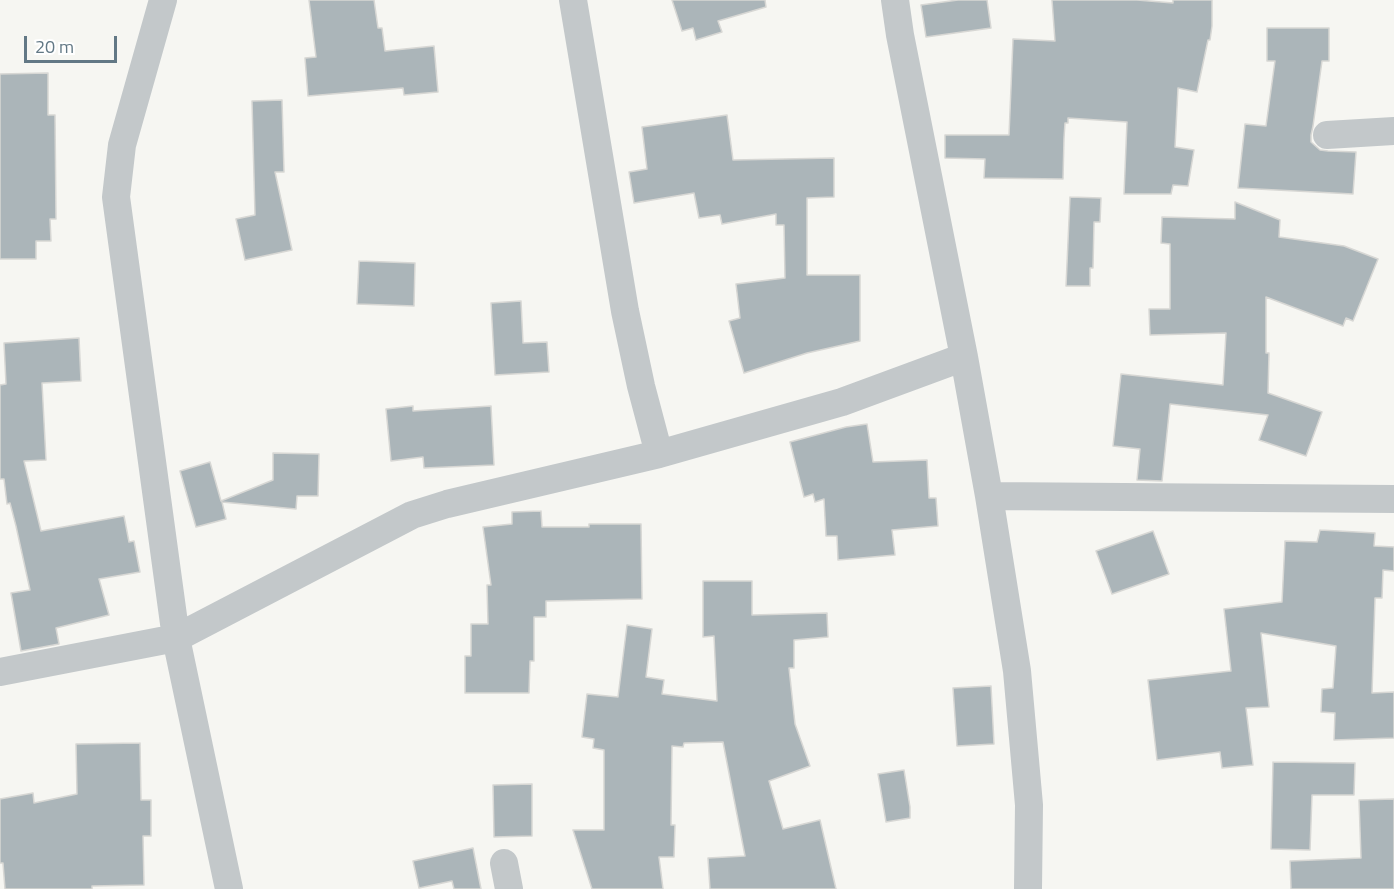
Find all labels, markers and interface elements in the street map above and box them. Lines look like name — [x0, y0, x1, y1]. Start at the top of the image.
scale bar — [27, 24, 120, 62]
text: 20 m — [35, 33, 74, 60]

